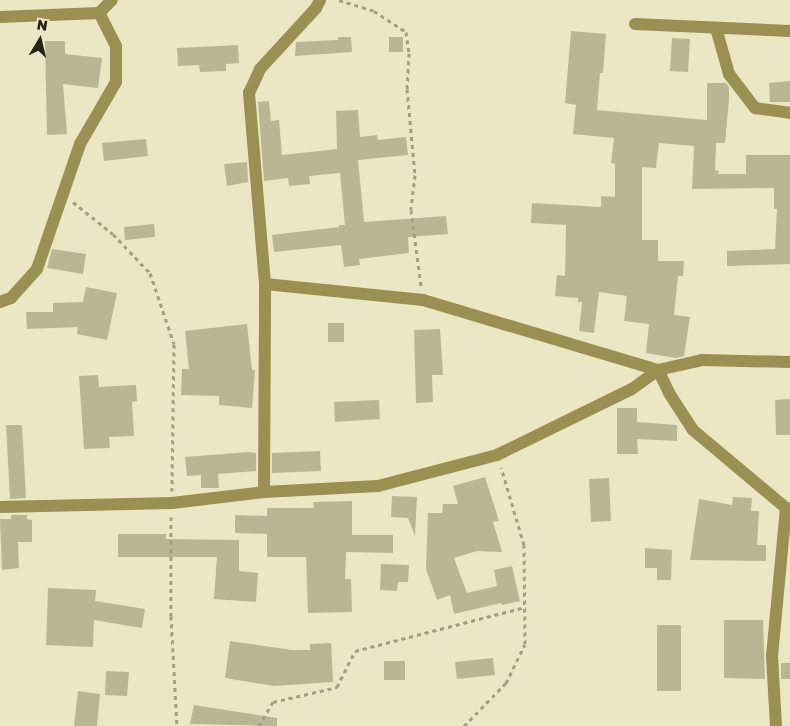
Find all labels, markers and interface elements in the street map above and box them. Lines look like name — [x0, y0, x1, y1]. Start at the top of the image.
north arrow — [15, 15, 65, 65]
text: N — [36, 15, 49, 34]

